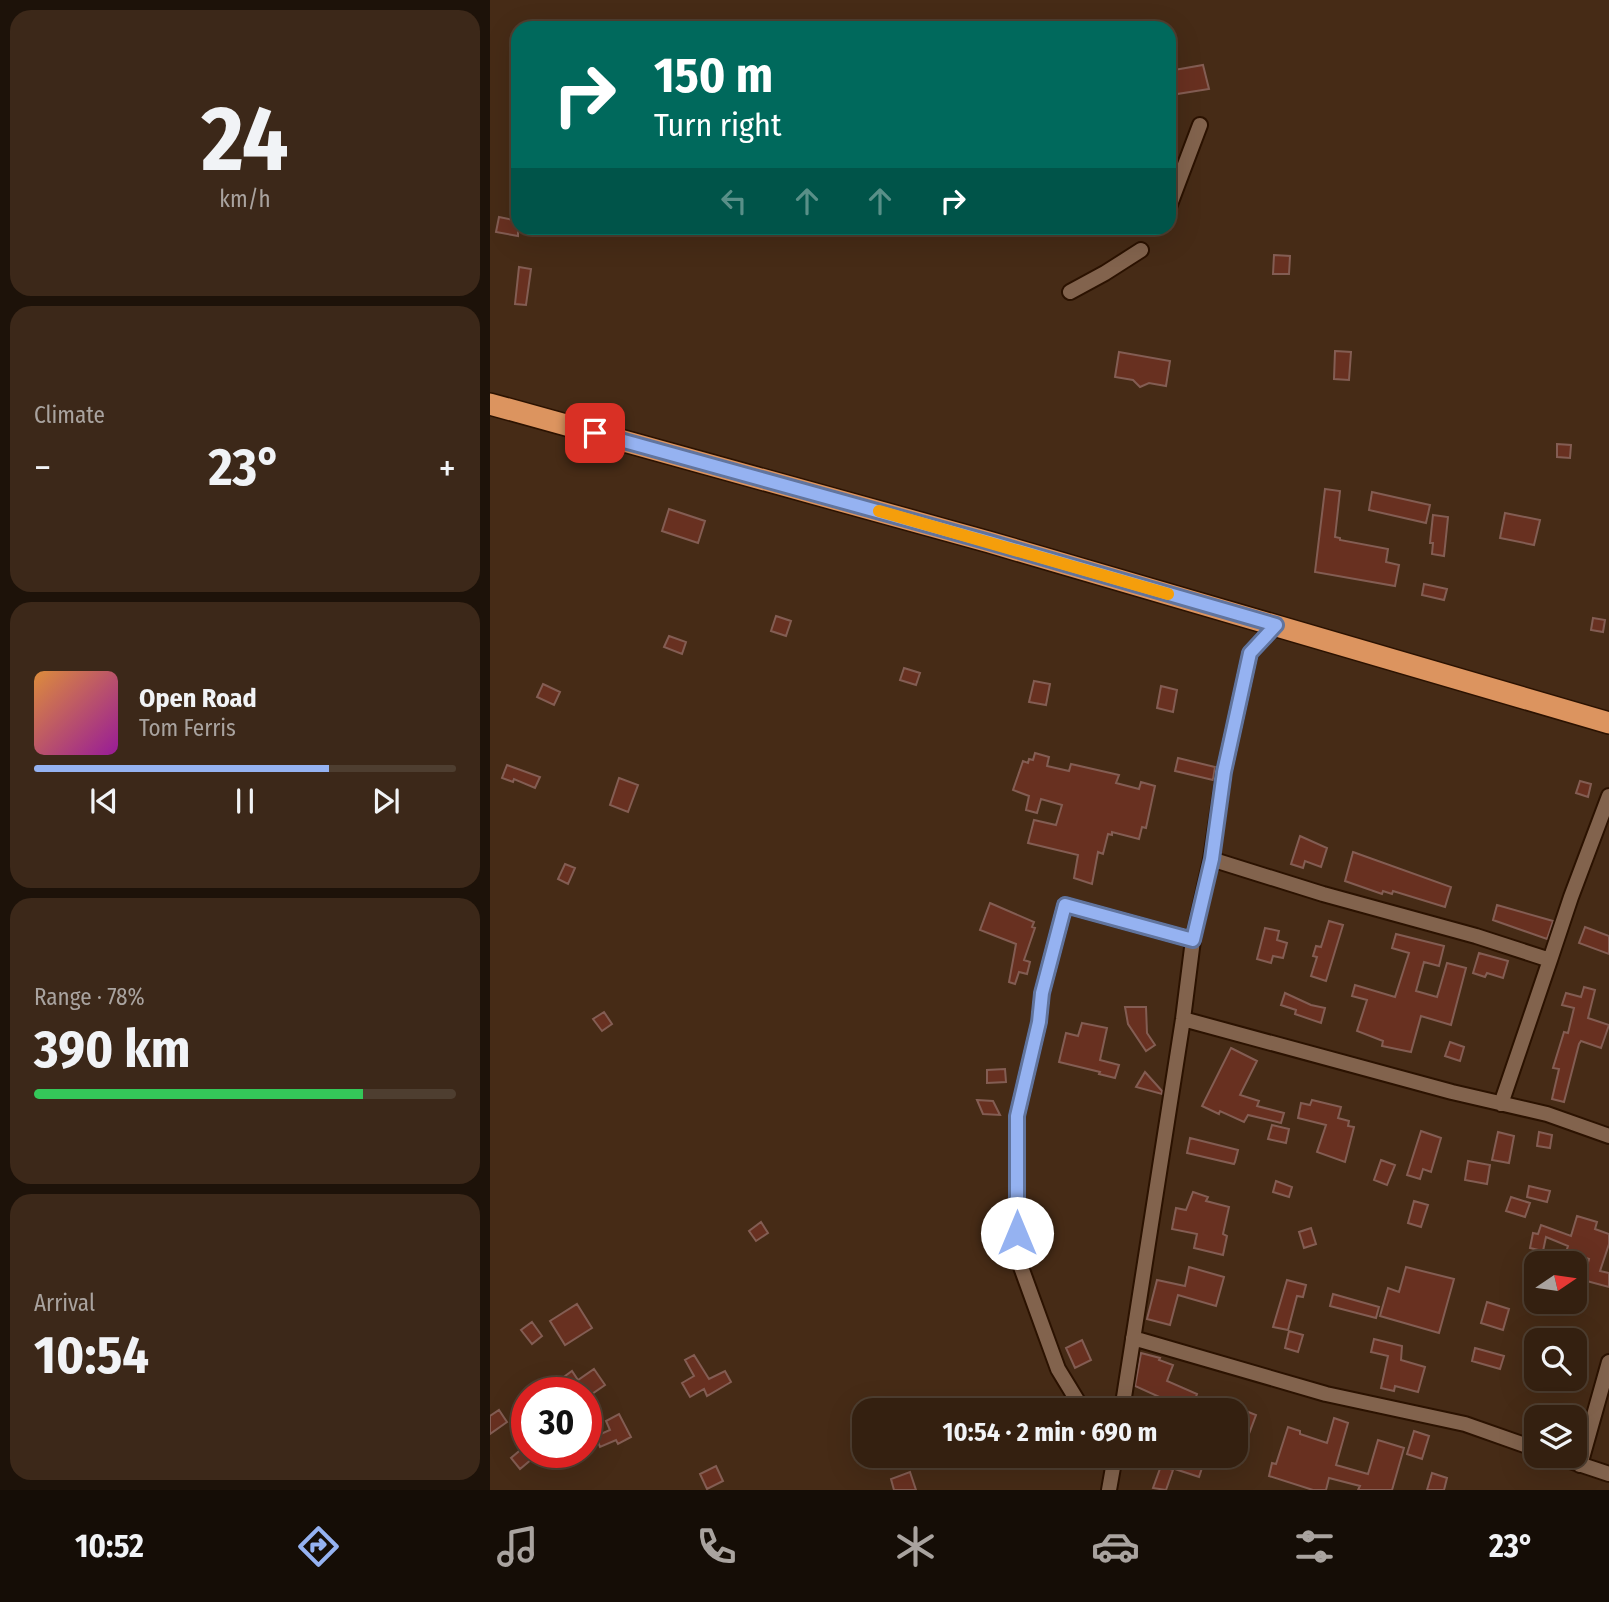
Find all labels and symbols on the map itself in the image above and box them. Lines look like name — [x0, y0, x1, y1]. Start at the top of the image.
pin — [565, 403, 625, 463]
position arrow — [980, 1196, 1054, 1270]
north arrow — [1524, 1251, 1587, 1314]
speed limit sign: 30 — [511, 1377, 602, 1468]

